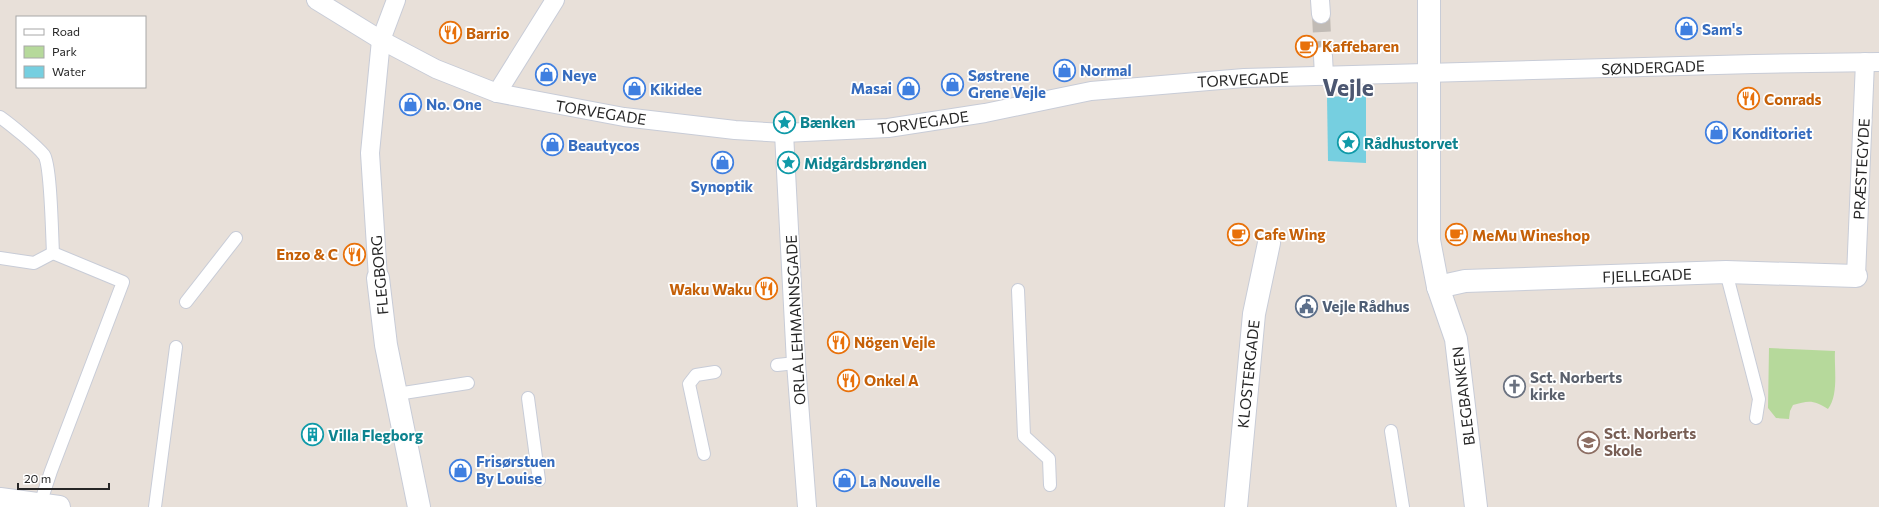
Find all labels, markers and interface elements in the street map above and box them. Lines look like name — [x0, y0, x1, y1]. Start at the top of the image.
legend — [16, 16, 146, 88]
shop icon: Sam's — [1674, 16, 1700, 42]
restaurant icon: Barrio — [437, 20, 463, 46]
place label: Sam's — [1702, 20, 1742, 38]
text: Road — [52, 24, 80, 38]
place label: Barrio — [466, 24, 509, 42]
cafe icon: Kaffebaren — [1294, 33, 1320, 59]
place label: Kaffebaren — [1322, 37, 1399, 55]
text: Park — [52, 44, 78, 58]
street label: SØNDERGADE — [1601, 56, 1705, 78]
shop icon: Normal — [1052, 57, 1078, 83]
place label: Normal — [1080, 61, 1131, 79]
shop icon: Neye — [533, 62, 559, 88]
text: Water — [52, 64, 86, 78]
place label: Neye — [562, 66, 597, 84]
place label: Søstrene Grene Vejle — [968, 66, 1046, 101]
street label: TORVEGADE — [1197, 68, 1289, 90]
shop icon: Søstrene Grene Vejle — [939, 71, 965, 97]
district label: Vejle — [1322, 73, 1374, 101]
shop icon: Masai — [895, 75, 921, 101]
shop icon: Kikidee — [622, 76, 648, 102]
place label: Masai — [851, 79, 892, 97]
place label: Kikidee — [650, 80, 702, 98]
restaurant icon: Conrads — [1736, 86, 1762, 112]
place label: Conrads — [1764, 90, 1822, 108]
shop icon: No. One — [398, 91, 424, 117]
place label: No. One — [426, 95, 482, 113]
street label: TORVEGADE — [554, 96, 648, 128]
street label: TORVEGADE — [876, 107, 970, 137]
place icon: Bænken — [771, 109, 797, 135]
place label: Bænken — [800, 113, 855, 131]
street label: PRÆSTEGYDE — [1849, 118, 1873, 220]
shop icon: Konditoriet — [1704, 120, 1730, 146]
place label: Konditoriet — [1732, 124, 1812, 142]
place icon: Rådhustorvet — [1336, 130, 1362, 156]
shop icon: Beautycos — [540, 132, 566, 158]
place label: Rådhustorvet — [1364, 134, 1458, 152]
place label: Beautycos — [568, 136, 640, 154]
shop icon: Synoptik — [709, 150, 735, 176]
place icon: Midgårdsbrønden — [775, 150, 801, 176]
place label: Midgårdsbrønden — [804, 154, 927, 172]
place label: Synoptik — [691, 177, 754, 195]
cafe icon: Cafe Wing — [1226, 221, 1252, 247]
cafe icon: MeMu Wineshop — [1443, 222, 1469, 248]
place label: Cafe Wing — [1254, 225, 1326, 243]
place label: MeMu Wineshop — [1472, 226, 1590, 244]
street label: FLEGBORG — [367, 234, 391, 316]
street label: ORLA LEHMANNSGADE — [782, 234, 808, 405]
restaurant icon: Enzo & C — [341, 241, 367, 267]
place label: Enzo & C — [276, 245, 338, 263]
street label: FJELLEGADE — [1602, 264, 1692, 286]
restaurant icon: Waku Waku — [754, 276, 780, 302]
place label: Waku Waku — [669, 280, 752, 298]
public building icon: Vejle Rådhus — [1293, 293, 1319, 319]
place label: Vejle Rådhus — [1322, 297, 1410, 315]
street label: KLOSTERGADE — [1233, 319, 1263, 429]
restaurant icon: Nögen Vejle — [825, 329, 851, 355]
place label: Nögen Vejle — [854, 333, 935, 351]
street label: BLEGBANKEN — [1448, 345, 1478, 447]
restaurant icon: Onkel A — [836, 367, 862, 393]
place label: Sct. Norberts kirke — [1530, 368, 1622, 403]
place label: Onkel A — [864, 371, 919, 389]
church icon: Sct. Norberts kirke — [1502, 373, 1528, 399]
building icon: Villa Flegborg — [300, 422, 326, 448]
place label: Sct. Norberts Skole — [1604, 424, 1696, 459]
place label: Villa Flegborg — [328, 426, 423, 444]
school or university icon: Sct. Norberts Skole — [1576, 429, 1602, 455]
place label: Frisørstuen By Louise — [476, 452, 555, 487]
shop icon: Frisørstuen By Louise — [447, 457, 473, 483]
scale bar — [18, 465, 109, 491]
shop icon: La Nouvelle — [832, 468, 858, 494]
text: 20 m — [24, 471, 51, 485]
place label: La Nouvelle — [860, 472, 940, 490]

